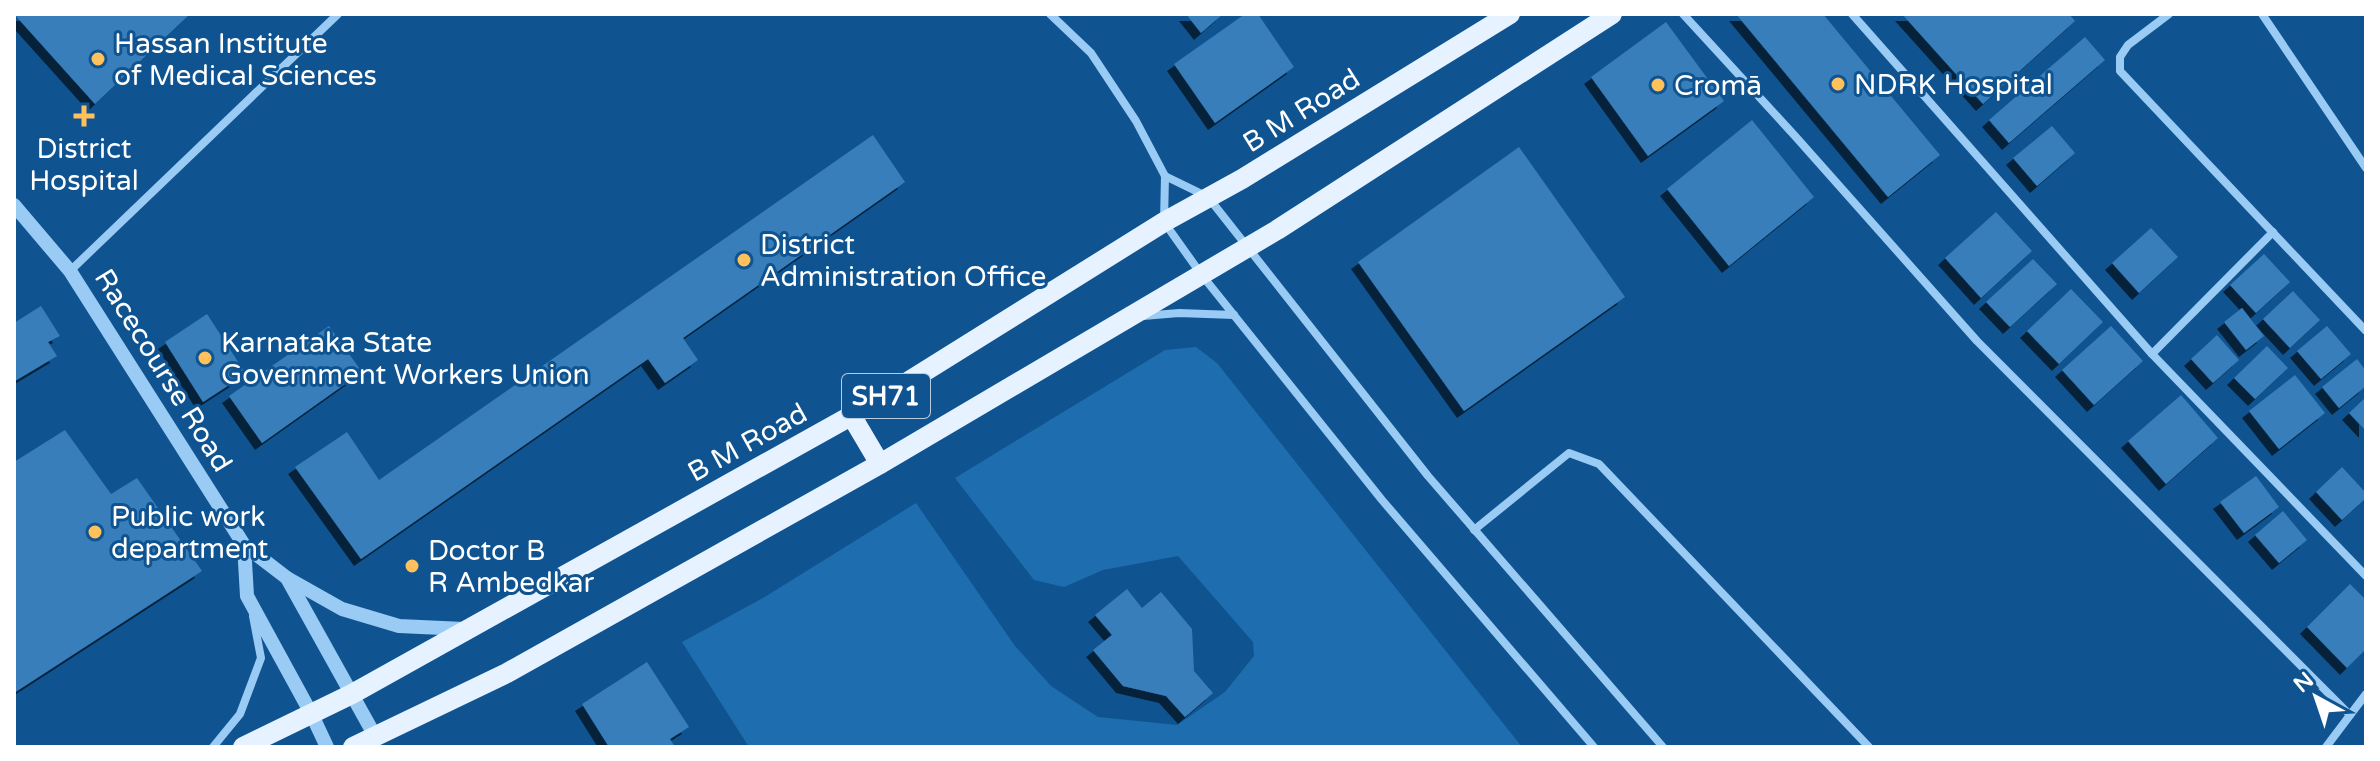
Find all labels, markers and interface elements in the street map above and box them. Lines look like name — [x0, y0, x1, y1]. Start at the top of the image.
place label: Hassan Institute of Medical Sciences — [114, 27, 377, 93]
marker: Hassan Institute of Medical Sciences — [89, 50, 107, 68]
street label: B M Road — [1237, 62, 1366, 160]
place label: NDRK Hospital — [1854, 68, 2053, 102]
place label: Cromā — [1674, 69, 1762, 103]
marker: NDRK Hospital — [1829, 75, 1847, 93]
marker: Cromā — [1649, 76, 1667, 94]
marker: District Hospital — [73, 105, 95, 127]
place label: District Hospital — [29, 132, 139, 198]
place label: District Administration Office — [760, 228, 1046, 294]
marker: District Administration Office — [735, 251, 753, 269]
street label: Racecourse Road — [87, 263, 239, 478]
place label: Karnataka State Government Workers Union — [221, 326, 589, 392]
marker: Karnataka State Government Workers Union — [196, 349, 214, 367]
road number: SH71 — [842, 374, 930, 418]
street label: B M Road — [682, 396, 813, 490]
place label: Public work department — [111, 500, 269, 566]
marker: Public work department — [86, 523, 104, 541]
place label: Doctor B R Ambedkar — [428, 534, 595, 600]
marker: Doctor B R Ambedkar — [403, 557, 421, 575]
north arrow — [2276, 657, 2356, 737]
text: N — [2289, 667, 2319, 698]

